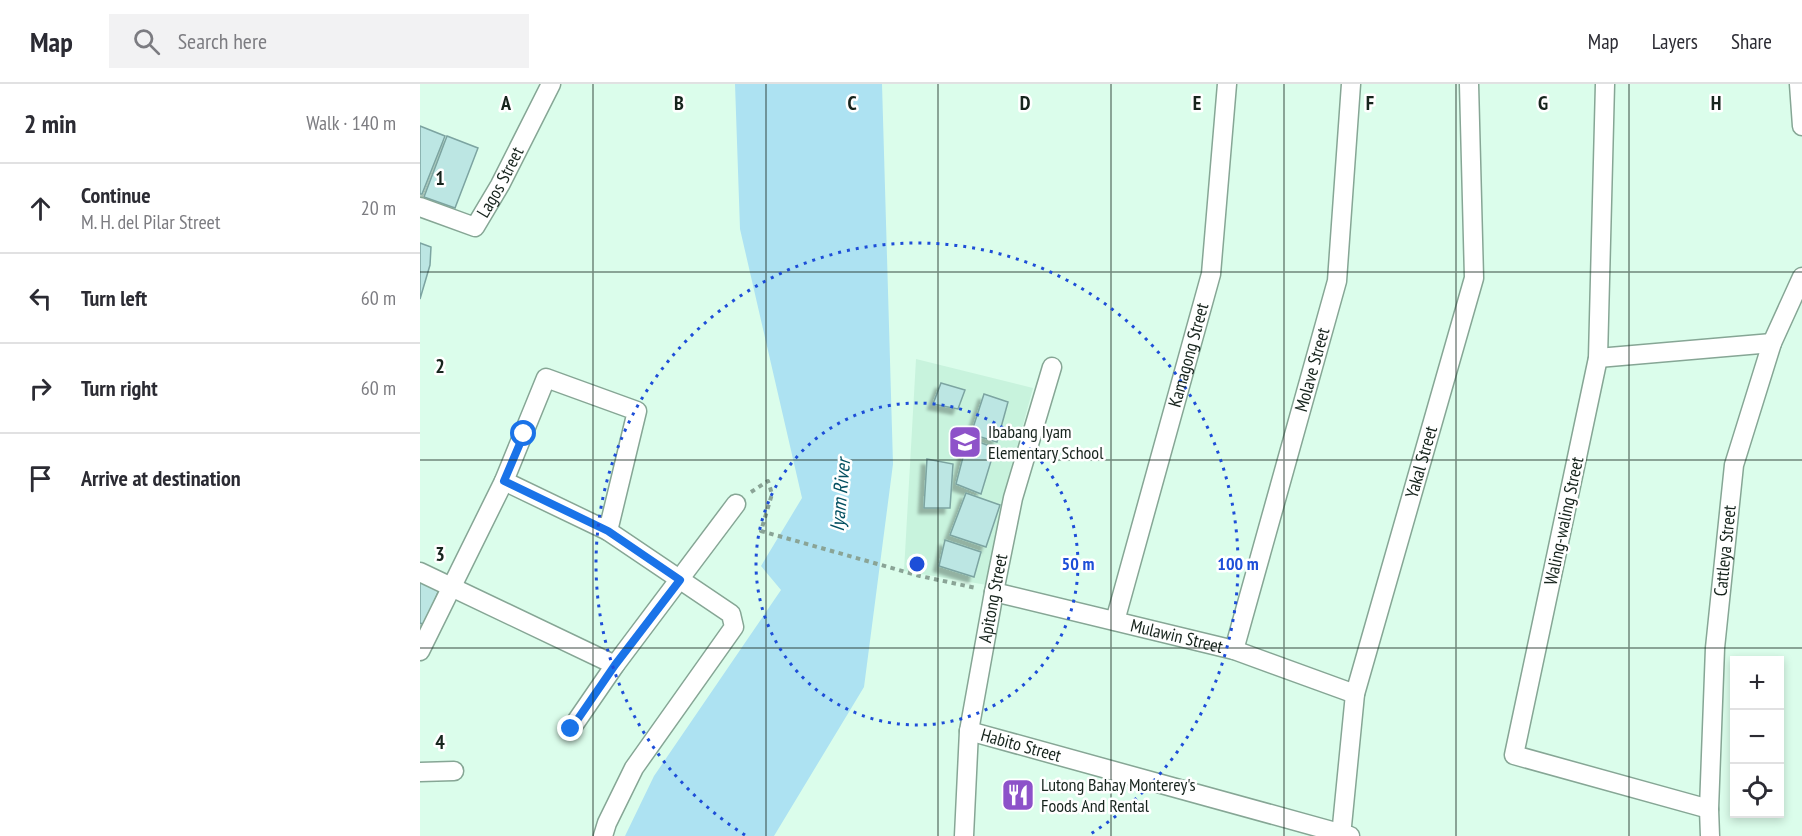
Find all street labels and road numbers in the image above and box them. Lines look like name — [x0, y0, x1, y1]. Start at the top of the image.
street label: Lagos Street — [471, 143, 528, 222]
street label: Kamagong Street — [1163, 300, 1213, 409]
street label: Molave Street — [1289, 325, 1334, 414]
street label: Yakal Street — [1400, 423, 1442, 501]
street label: Waling-waling Street — [1539, 455, 1588, 587]
street label: Cattleya Street — [1708, 504, 1741, 597]
street label: Apitong Street — [973, 552, 1012, 644]
street label: Mulawin Street — [1128, 613, 1225, 658]
street label: Habito Street — [978, 723, 1064, 767]

